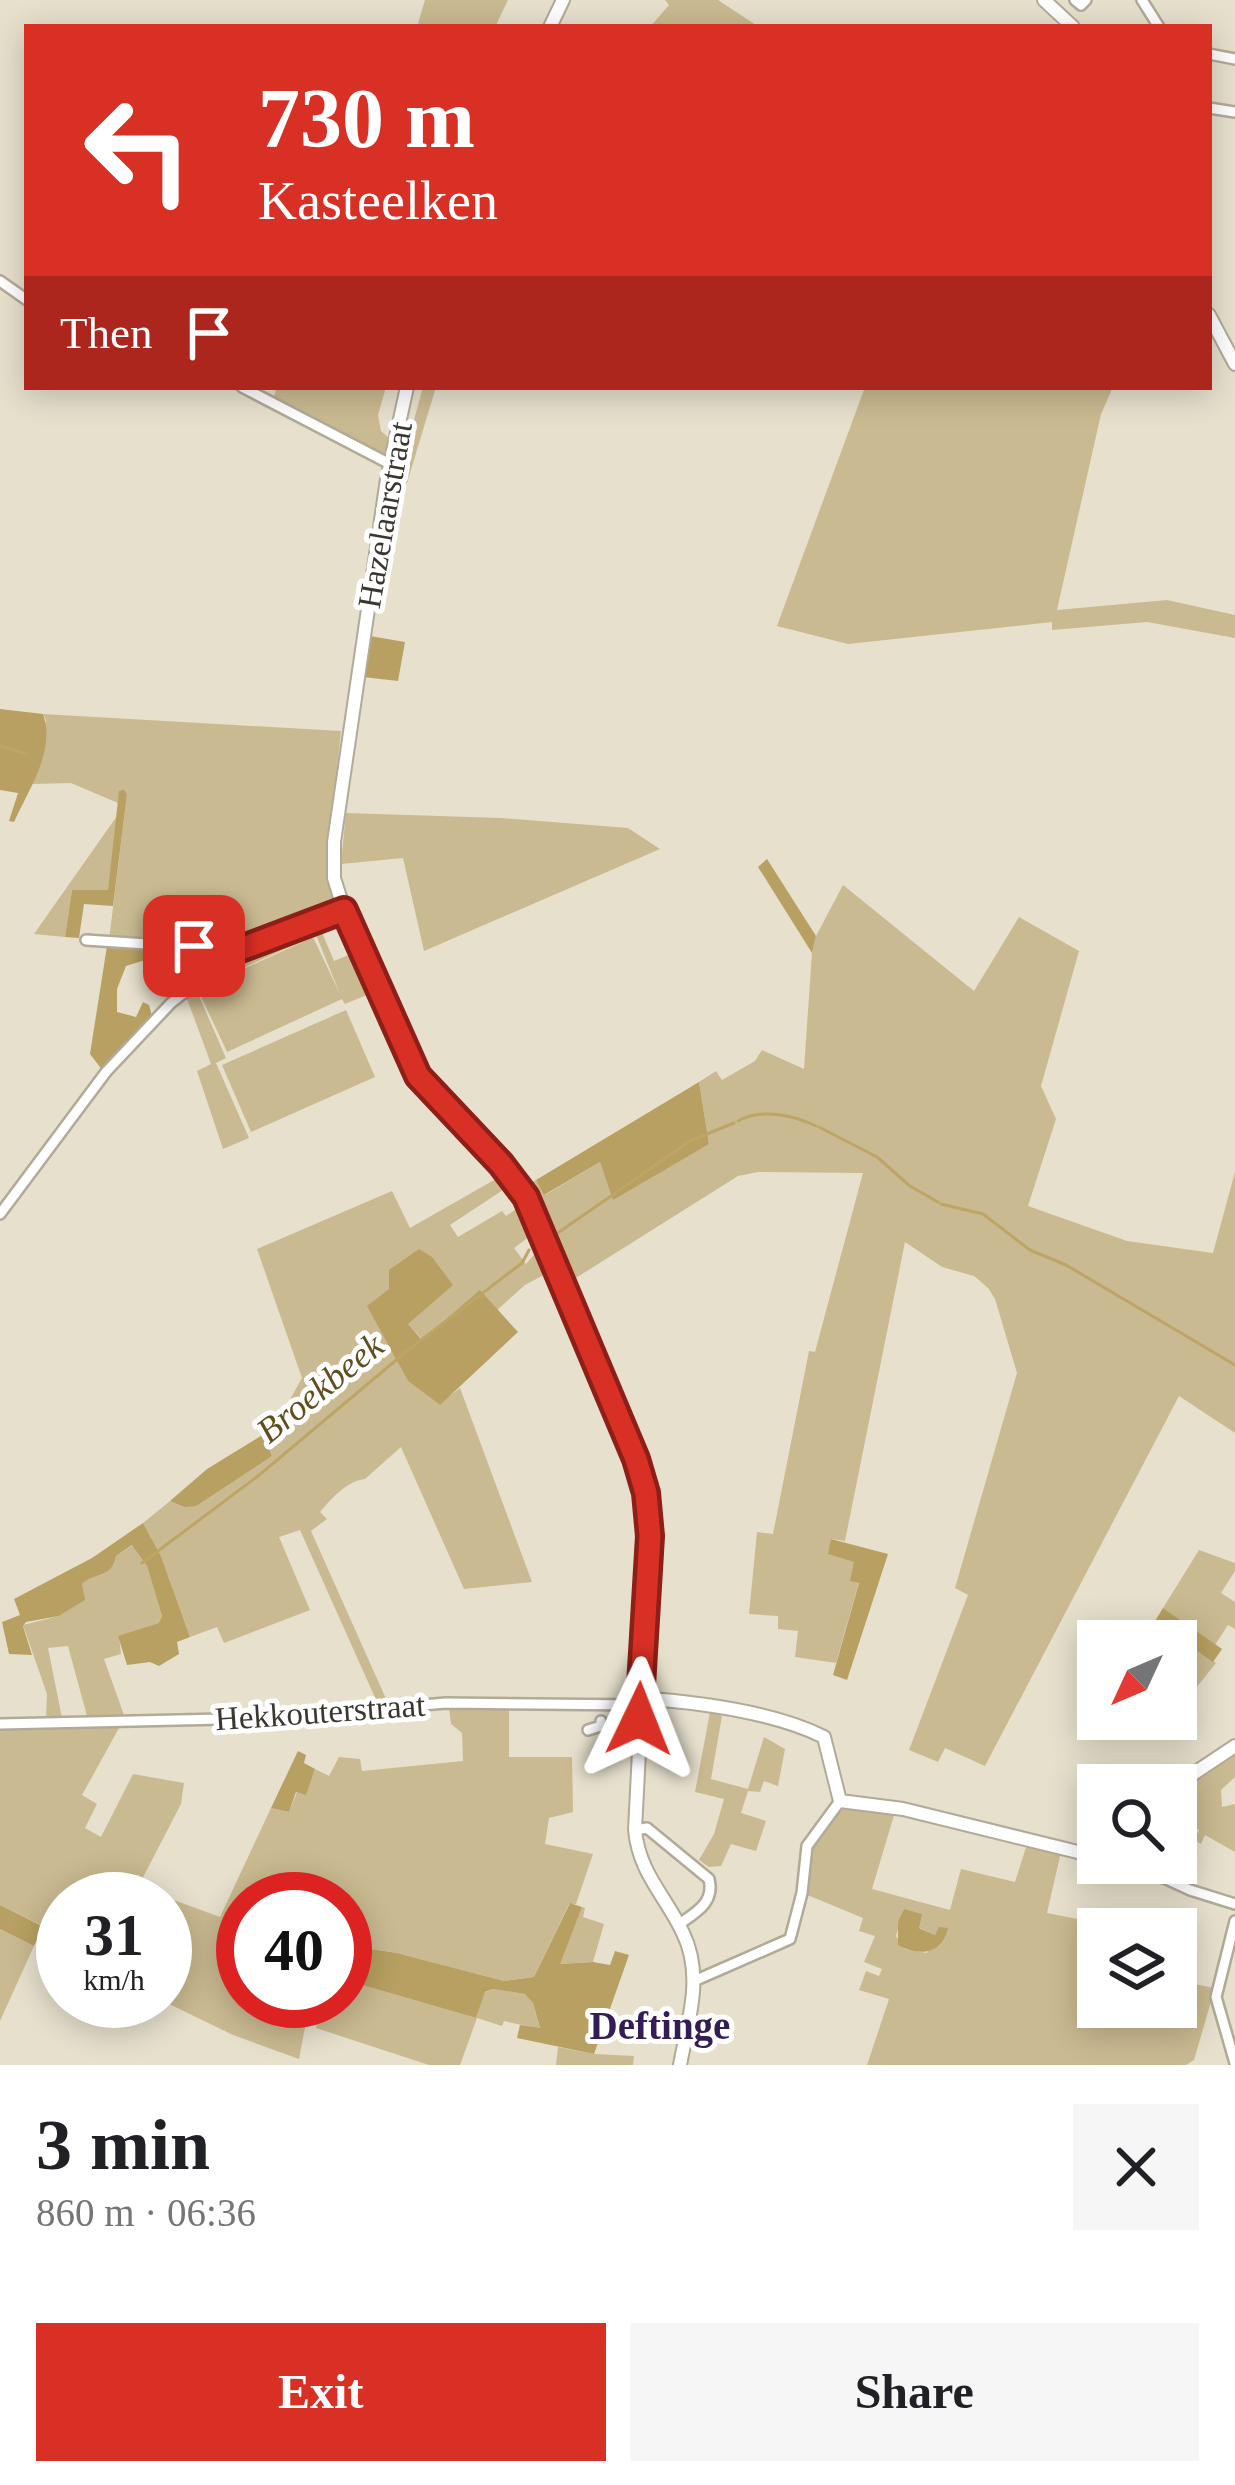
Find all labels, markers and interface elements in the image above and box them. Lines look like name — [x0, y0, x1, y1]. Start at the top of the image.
icon: left — [60, 72, 216, 228]
text: 730 m — [258, 72, 475, 165]
text: Kasteelken — [258, 171, 498, 231]
icon: arrive — [176, 300, 242, 366]
text: Then — [60, 308, 152, 358]
street label: Hazelaarstraat — [351, 419, 419, 611]
pin — [143, 895, 245, 997]
icon: arrive — [161, 913, 227, 979]
water label: Broekbeek — [249, 1324, 392, 1451]
north arrow — [1077, 1620, 1197, 1740]
map controls — [1077, 1620, 1197, 2028]
position arrow — [576, 1656, 702, 1782]
street label: Hekkouterstraat — [214, 1687, 426, 1737]
button: search — [1077, 1764, 1197, 1884]
speed limit sign: 40 — [216, 1872, 372, 2028]
text: 31 — [84, 1902, 144, 1968]
button: layers — [1077, 1908, 1197, 2028]
text: km/h — [83, 1963, 145, 1996]
district label: Deftinge — [590, 2004, 730, 2048]
button: close — [1073, 2104, 1199, 2230]
text: 3 min — [36, 2105, 210, 2185]
text: 860 m · 06:36 — [36, 2191, 256, 2234]
button: Exit — [36, 2323, 606, 2461]
button: Share — [630, 2323, 1199, 2461]

